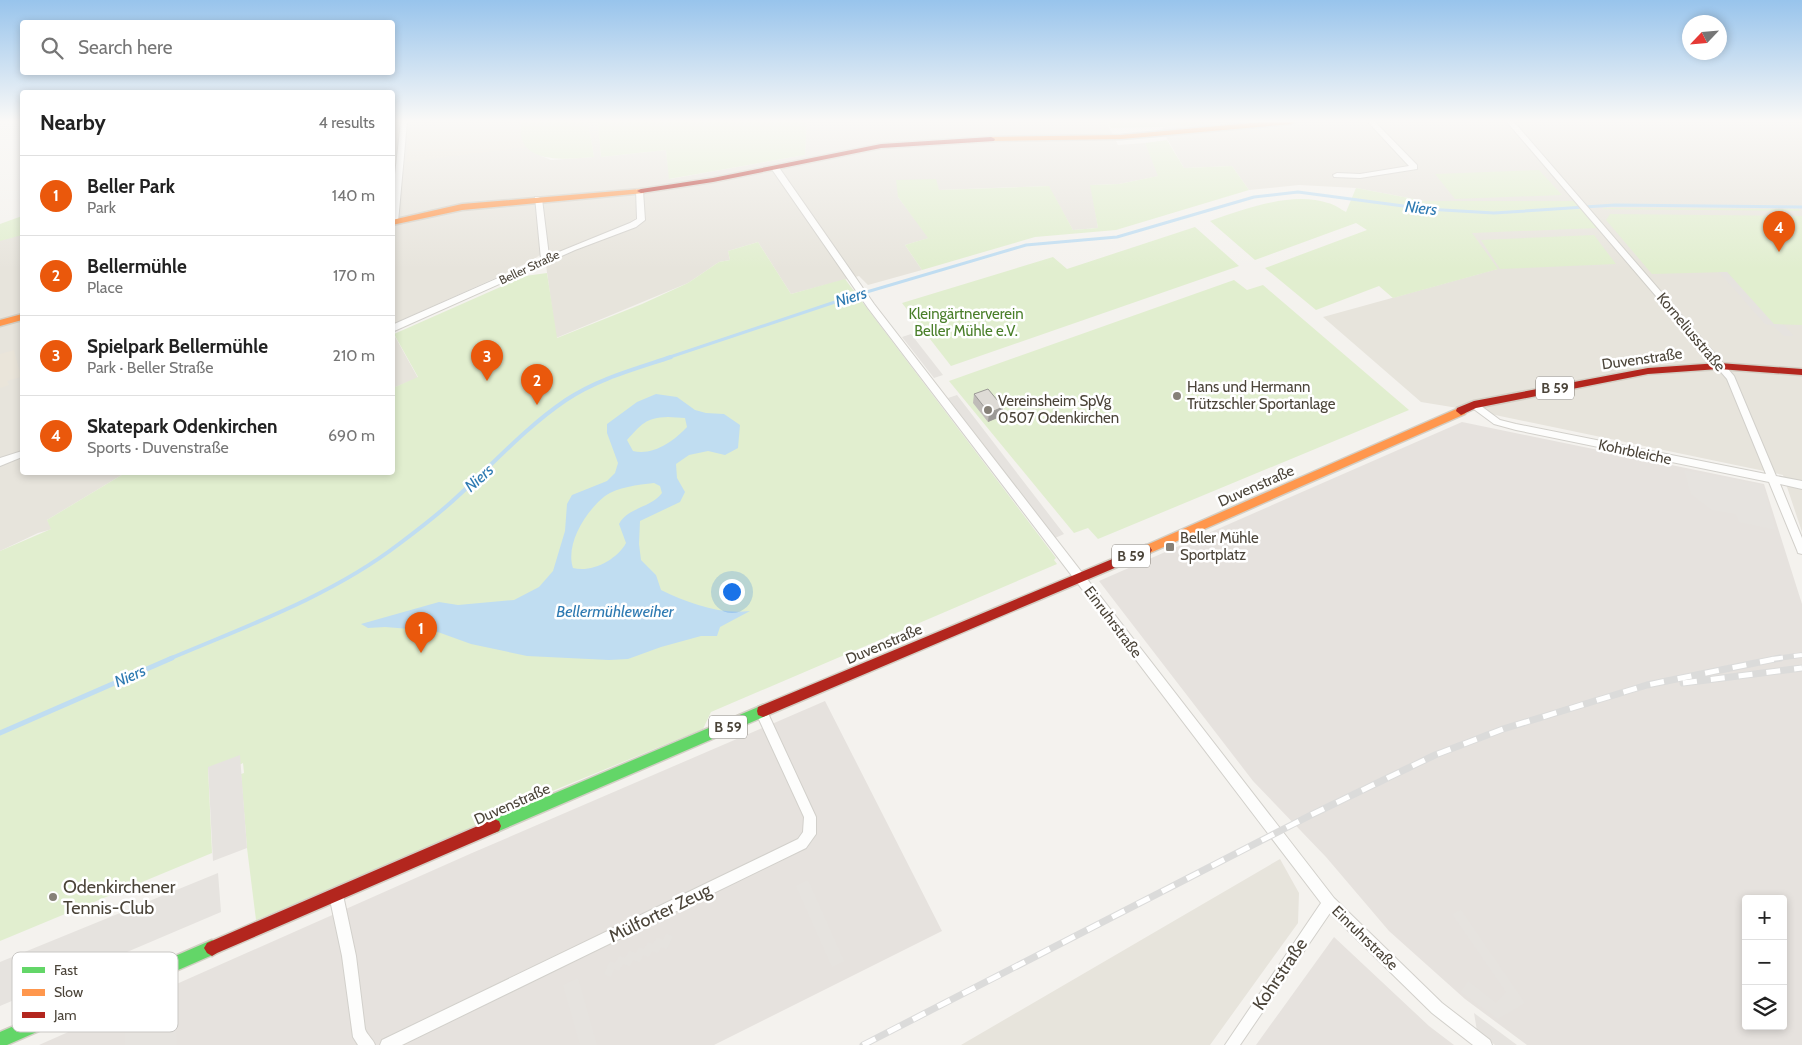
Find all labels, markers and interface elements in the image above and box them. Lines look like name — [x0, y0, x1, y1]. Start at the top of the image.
north arrow — [1682, 15, 1727, 60]
search box — [20, 20, 395, 75]
icon: search — [38, 34, 66, 62]
text: Search here — [78, 36, 172, 59]
text: Nearby — [40, 110, 106, 135]
text: 4 results — [318, 113, 375, 132]
text: Beller Park — [87, 175, 175, 198]
text: 1 — [53, 186, 59, 205]
text: 140 m — [332, 186, 375, 205]
water label: Niers — [1404, 197, 1438, 219]
text: Park — [87, 198, 116, 217]
pin: 4 — [1763, 211, 1795, 252]
street label: Beller Straße — [496, 246, 562, 288]
text: Bellermühle — [87, 255, 187, 278]
text: 2 — [52, 266, 60, 285]
text: 170 m — [333, 266, 375, 285]
text: Place — [87, 278, 123, 297]
water label: Niers — [833, 283, 869, 311]
street label: Korneliusstraße — [1653, 289, 1729, 375]
park label: Kleingärtnerverein Beller Mühle e.V. — [908, 305, 1024, 340]
text: Spielpark Bellermühle — [87, 335, 268, 358]
pin: 3 — [471, 340, 503, 381]
street label: Duvenstraße — [1600, 344, 1684, 374]
text: 3 — [52, 346, 60, 365]
text: 210 m — [333, 346, 375, 365]
text: Park · Beller Straße — [87, 358, 213, 377]
pin: 2 — [521, 364, 553, 405]
road number: B 59 — [1536, 376, 1574, 399]
place label: Hans und Hermann Trützschler Sportanlage — [1187, 378, 1336, 413]
marker: Hans und Hermann Trützschler Sportanlage — [1171, 390, 1183, 402]
place label: Vereinsheim SpVg 0507 Odenkirchen — [998, 392, 1119, 427]
marker: Vereinsheim SpVg 0507 Odenkirchen — [982, 404, 994, 416]
text: Skatepark Odenkirchen — [87, 415, 277, 438]
text: 4 — [51, 426, 61, 445]
text: 690 m — [328, 426, 375, 445]
street label: Kohrbleiche — [1597, 435, 1674, 469]
text: Sports · Duvenstraße — [87, 438, 229, 457]
water label: Niers — [461, 460, 497, 496]
street label: Duvenstraße — [1215, 461, 1297, 511]
place label: Beller Mühle Sportplatz — [1180, 529, 1259, 564]
marker: Beller Mühle Sportplatz — [1164, 541, 1176, 553]
road number: B 59 — [1112, 544, 1150, 568]
your location — [719, 579, 745, 605]
street label: Einruhrstraße — [1080, 583, 1146, 662]
water label: Bellermühleweiher — [556, 602, 675, 621]
pin: 1 — [405, 612, 437, 653]
street label: Duvenstraße — [843, 620, 925, 668]
water label: Niers — [111, 661, 149, 691]
road number: B 59 — [709, 716, 747, 739]
street label: Duvenstraße — [471, 779, 553, 829]
place label: Odenkirchener Tennis-Club — [63, 876, 176, 919]
street label: Mülforter Zeug — [605, 878, 716, 947]
marker: Odenkirchener Tennis-Club — [47, 891, 59, 903]
map controls — [1742, 895, 1787, 1030]
button: + — [1742, 895, 1787, 940]
street label: Einruhrstraße — [1328, 902, 1402, 974]
street label: Kohrstraße — [1248, 934, 1312, 1014]
button: − — [1742, 940, 1787, 985]
legend — [12, 952, 178, 1032]
text: Fast — [54, 961, 78, 979]
text: Slow — [54, 983, 83, 1001]
button: layers — [1742, 985, 1787, 1030]
text: Jam — [53, 1006, 76, 1024]

